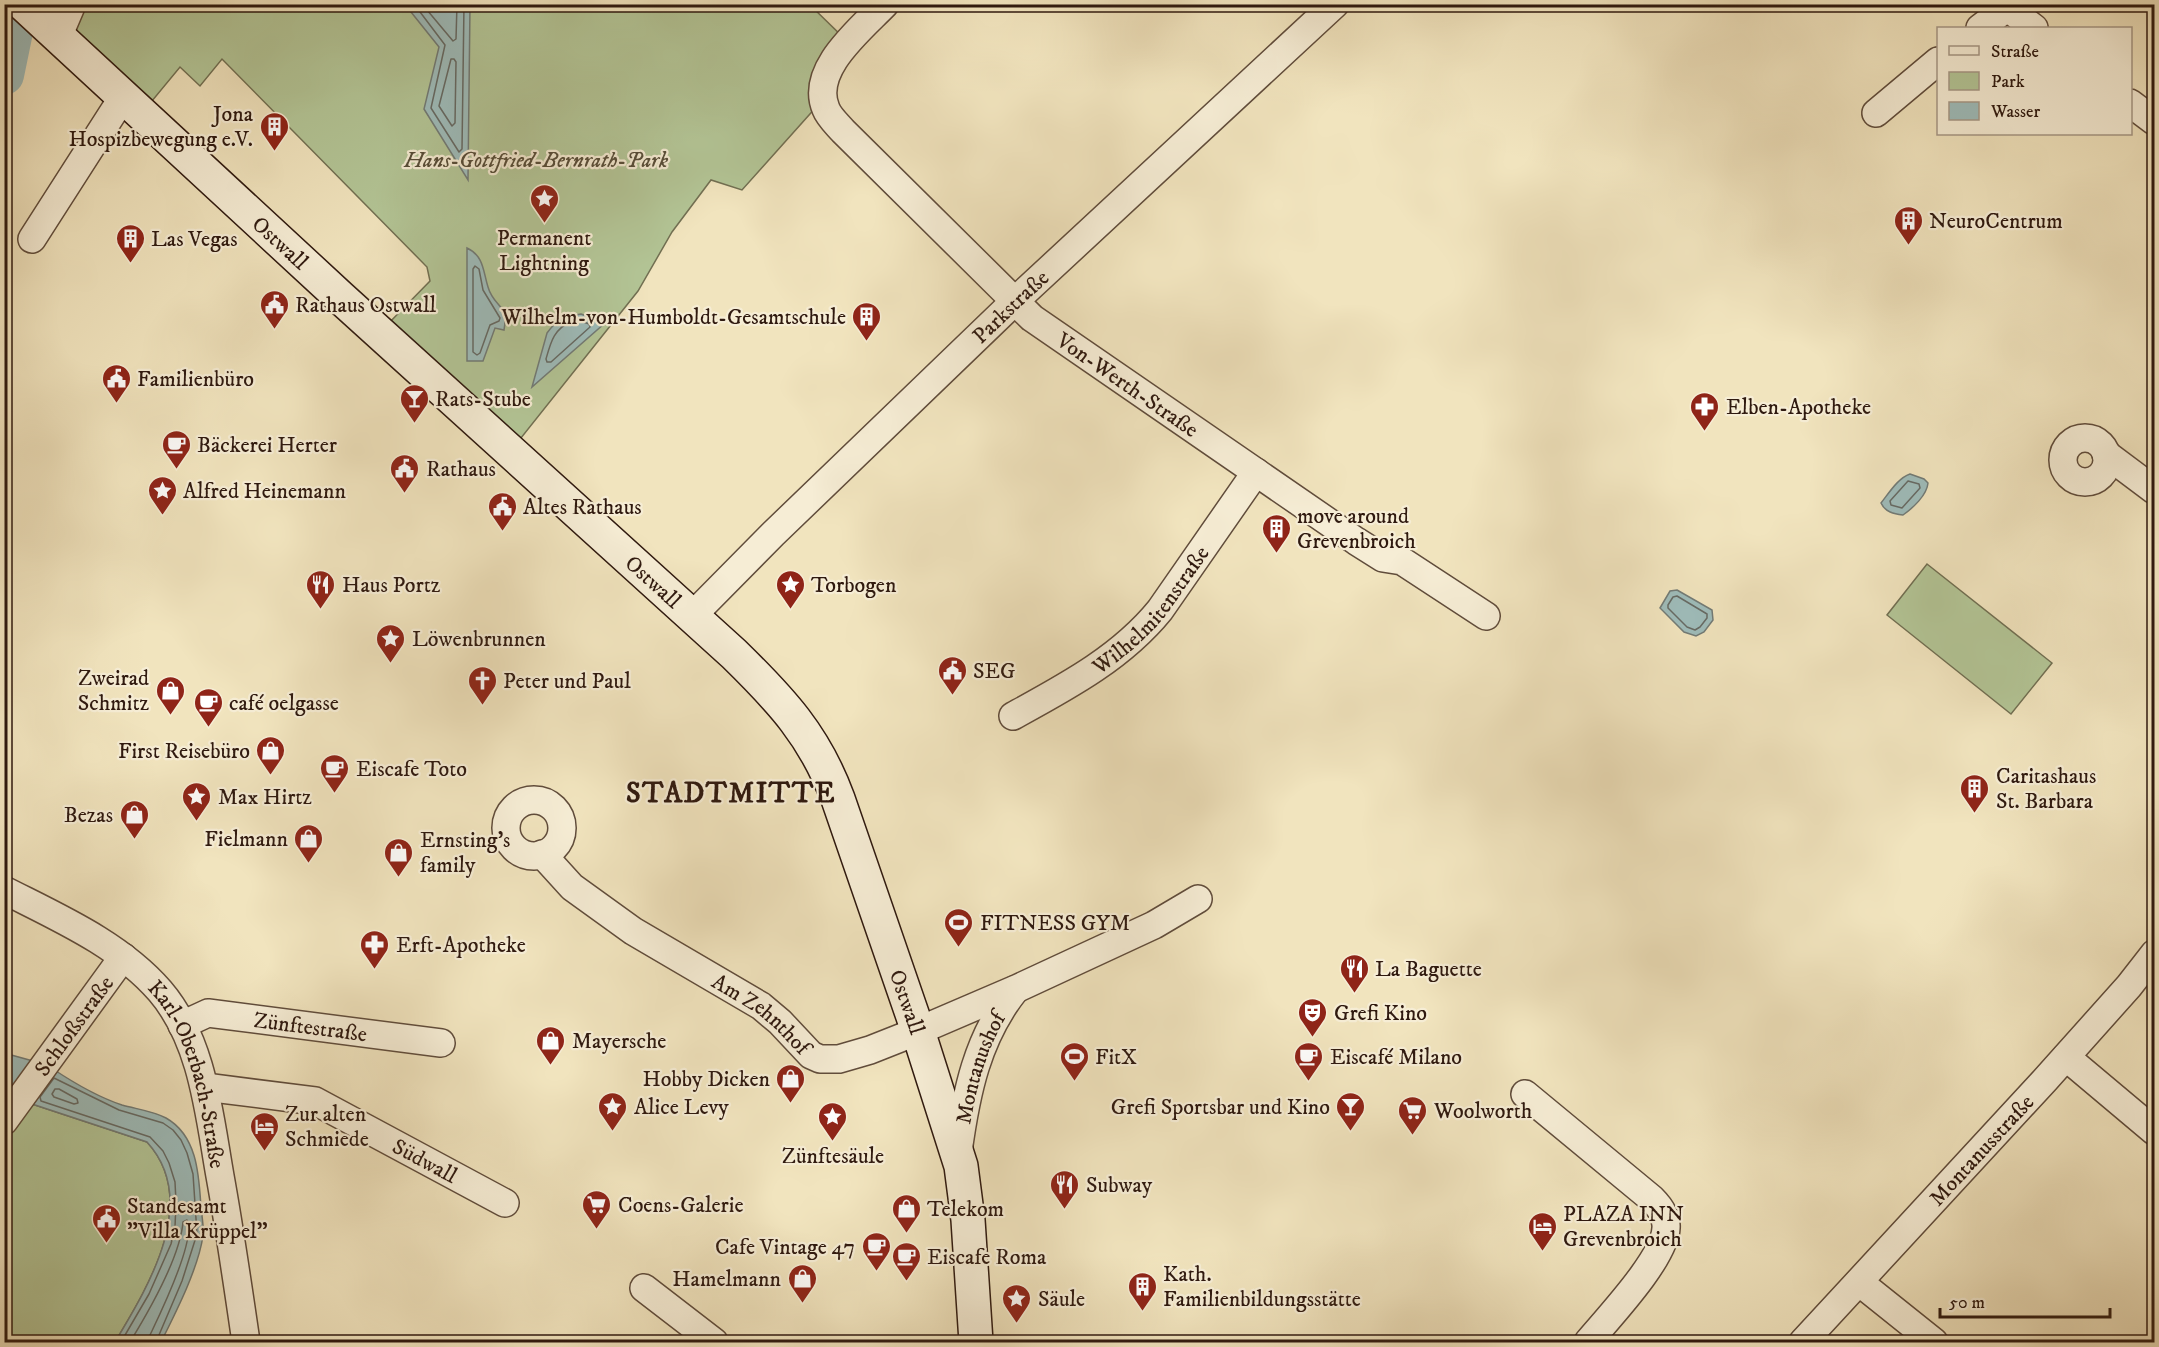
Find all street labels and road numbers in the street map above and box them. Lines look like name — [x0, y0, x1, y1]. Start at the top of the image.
street label: Ostwall — [246, 211, 314, 276]
street label: Parkstraße — [967, 265, 1055, 350]
street label: Von-Werth-Straße — [1050, 326, 1203, 444]
street label: Wilhelmitenstraße — [1086, 541, 1215, 681]
street label: Ostwall — [619, 550, 687, 615]
street label: Ostwall — [883, 966, 930, 1038]
street label: Am Zehnthof — [707, 968, 818, 1063]
street label: Schloßstraße — [29, 971, 120, 1082]
street label: Karl-Oberbach-Straße — [141, 975, 230, 1171]
street label: Montanushof — [950, 1004, 1014, 1126]
street label: Zünftestraße — [252, 1007, 368, 1048]
street label: Montanusstraße — [1924, 1089, 2040, 1212]
street label: Südwall — [387, 1133, 462, 1190]

